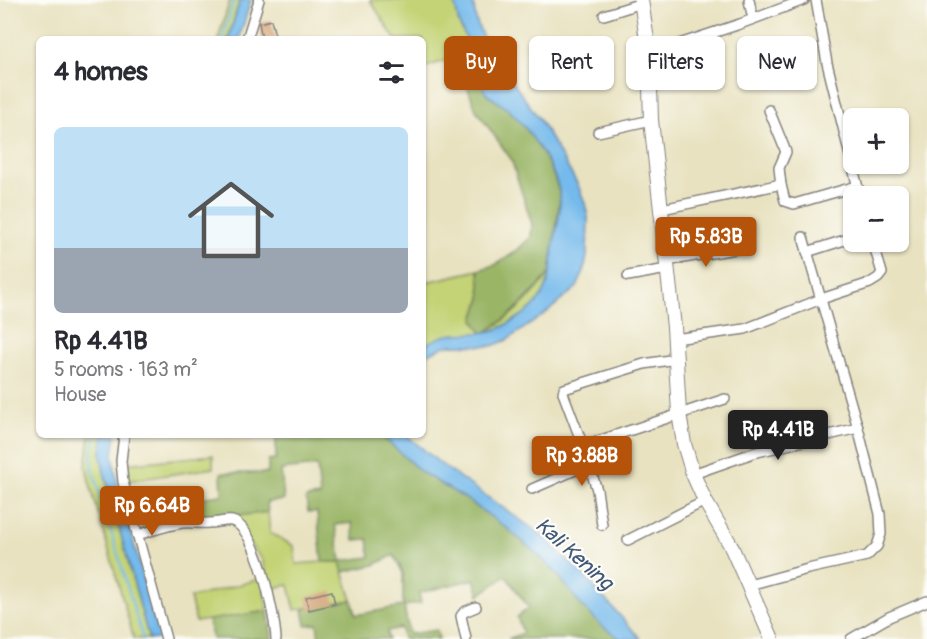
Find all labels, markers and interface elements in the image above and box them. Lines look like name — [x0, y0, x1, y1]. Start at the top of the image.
chip: Buy — [444, 36, 517, 90]
chip: Rent — [529, 36, 614, 90]
chip: Filters — [626, 36, 725, 90]
chip: New — [737, 36, 817, 90]
text: 4 homes — [54, 56, 148, 88]
icon: filters — [375, 56, 408, 89]
map controls — [843, 108, 909, 252]
button: + — [843, 108, 909, 174]
icon: home — [177, 166, 285, 274]
button: − — [843, 186, 909, 252]
pin: Rp 5.83B — [644, 217, 768, 268]
text: Rp 5.83B — [669, 224, 743, 249]
text: Rp 4.41B — [54, 325, 148, 357]
text: 5 rooms · 163 m² — [54, 357, 198, 382]
text: House — [54, 382, 106, 407]
pin: Rp 4.41B — [716, 410, 840, 461]
text: Rp 4.41B — [742, 417, 814, 442]
pin: Rp 3.88B — [520, 436, 644, 487]
text: Rp 3.88B — [546, 443, 618, 468]
pin: Rp 6.64B — [90, 486, 214, 537]
text: Rp 6.64B — [114, 493, 190, 518]
water label: Kali Kening — [529, 512, 620, 597]

